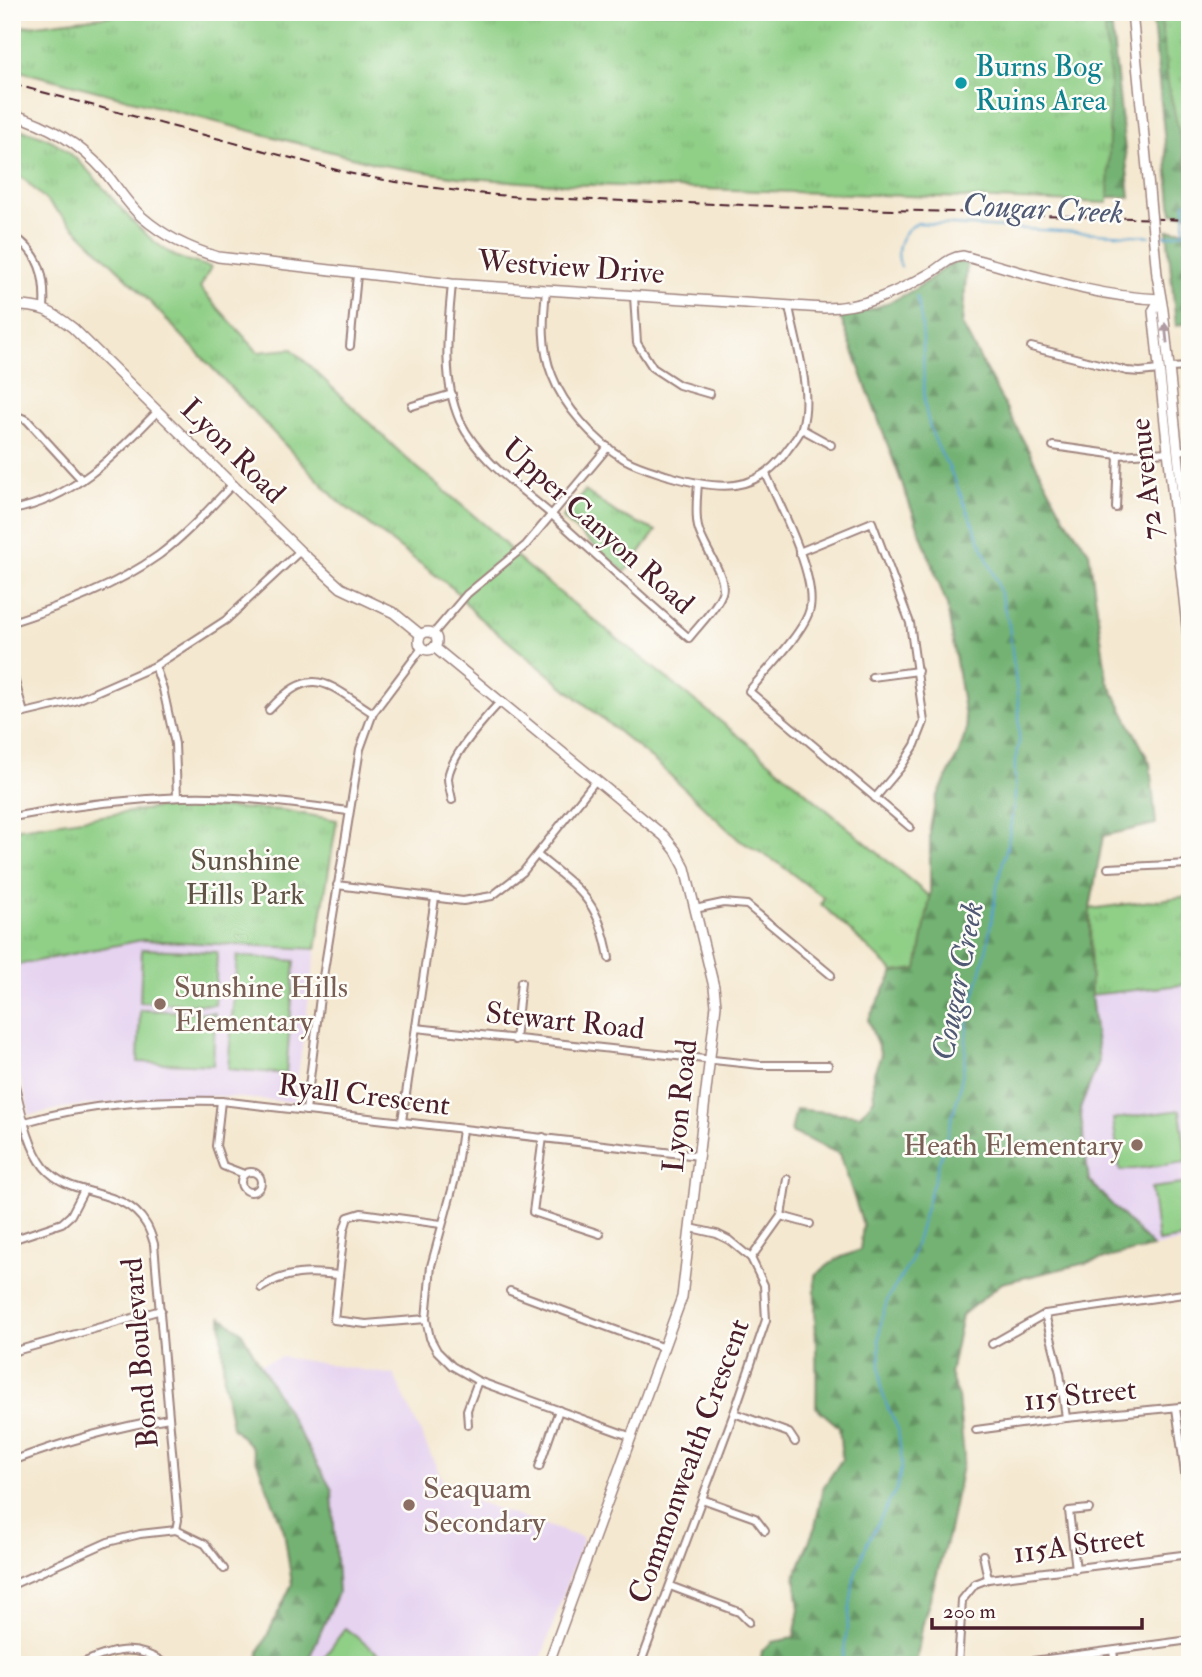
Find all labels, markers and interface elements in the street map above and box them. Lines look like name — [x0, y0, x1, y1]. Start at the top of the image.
place label: Burns Bog Ruins Area — [975, 48, 1107, 119]
marker: Burns Bog Ruins Area — [953, 75, 969, 91]
water label: Cougar Creek — [961, 185, 1125, 233]
street label: Westview Drive — [475, 242, 666, 292]
one-way arrow — [1160, 322, 1171, 344]
street label: Lyon Road — [173, 391, 293, 511]
street label: 72 Avenue — [1121, 416, 1171, 542]
street label: Upper Canyon Road — [494, 430, 702, 622]
park label: Sunshine Hills Park — [185, 842, 305, 913]
water label: Cougar Creek — [923, 898, 993, 1064]
place label: Sunshine Hills Elementary — [174, 969, 348, 1040]
street label: Stewart Road — [484, 994, 647, 1048]
marker: Sunshine Hills Elementary — [152, 996, 168, 1012]
street label: Lyon Road — [655, 1037, 705, 1174]
street label: Ryall Crescent — [276, 1066, 452, 1124]
place label: Heath Elementary — [903, 1127, 1124, 1164]
marker: Heath Elementary — [1129, 1137, 1145, 1153]
street label: Bond Boulevard — [113, 1256, 167, 1450]
street label: Commonwealth Crescent — [620, 1313, 758, 1608]
street label: 115 Street — [1022, 1371, 1138, 1419]
place label: Seaquam Secondary — [423, 1470, 546, 1541]
marker: Seaquam Secondary — [401, 1497, 417, 1513]
street label: 115A Street — [1011, 1519, 1147, 1571]
scale bar — [932, 1586, 1142, 1630]
text: 200 m — [943, 1598, 996, 1625]

